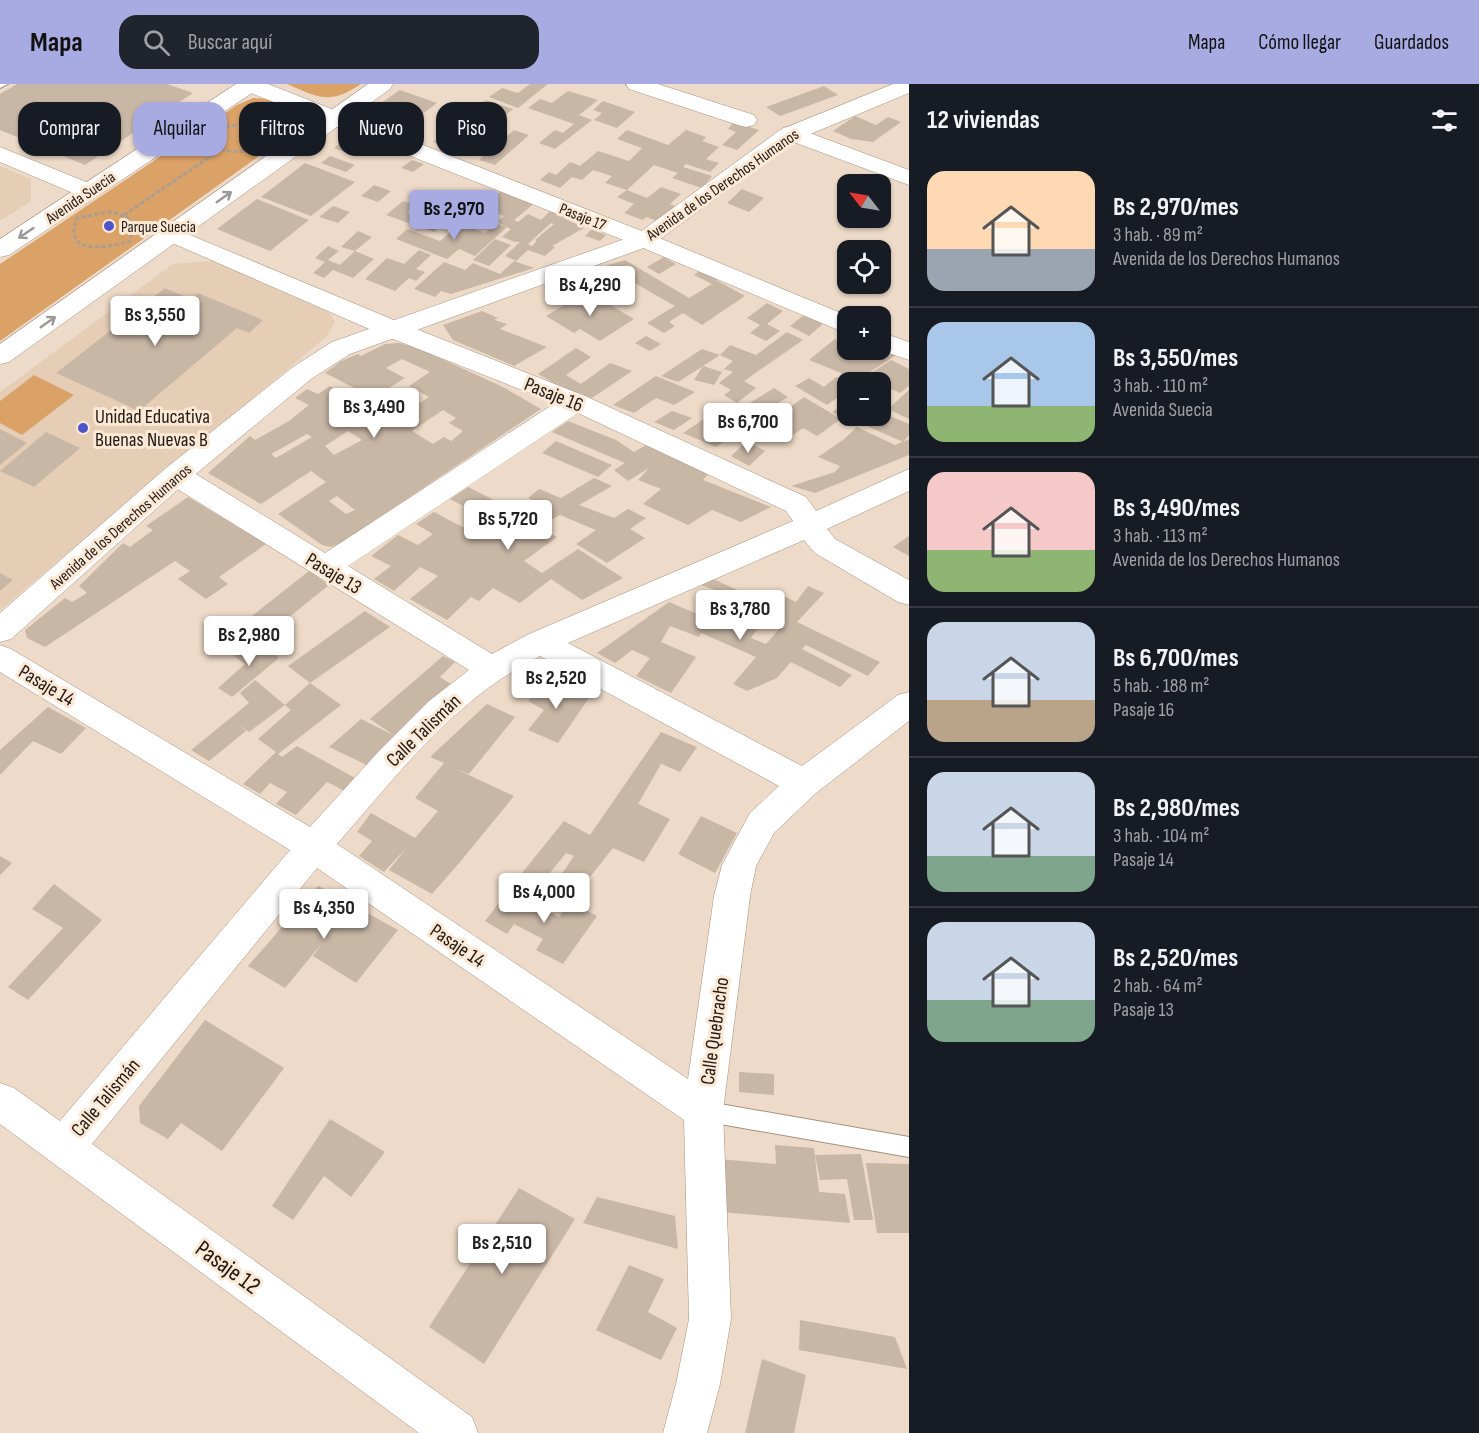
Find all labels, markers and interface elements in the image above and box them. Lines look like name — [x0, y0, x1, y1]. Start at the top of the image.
search box — [119, 15, 539, 69]
text: Mapa — [30, 26, 83, 59]
icon: search — [140, 26, 173, 59]
text: Buscar aquí — [188, 29, 272, 56]
text: Mapa — [1188, 30, 1225, 55]
text: Cómo llegar — [1258, 30, 1341, 55]
text: Guardados — [1374, 30, 1449, 55]
chip: Comprar — [18, 102, 121, 156]
chip: Alquilar — [133, 102, 227, 156]
chip: Filtros — [239, 102, 326, 156]
chip: Nuevo — [338, 102, 424, 156]
chip: Piso — [436, 102, 507, 156]
icon: filters — [1428, 104, 1461, 137]
text: 12 viviendas — [927, 105, 1040, 136]
street label: Avenida de los Derechos Humanos — [642, 125, 803, 246]
street label: Avenida Suecia — [42, 168, 119, 229]
north arrow — [837, 174, 891, 228]
map controls — [837, 174, 891, 426]
pin: Bs 2,970 — [392, 190, 516, 241]
one-way arrow — [215, 191, 231, 203]
text: Bs 2,970/mes — [1113, 192, 1239, 223]
icon: home — [975, 195, 1047, 267]
text: Bs 2,970 — [423, 197, 485, 221]
street label: Pasaje 17 — [556, 200, 609, 235]
place label: Parque Suecia — [121, 218, 196, 237]
marker: Parque Suecia — [102, 219, 116, 233]
text: 3 hab. · 89 m² — [1113, 223, 1203, 247]
one-way arrow — [18, 227, 34, 239]
button: locate — [837, 240, 891, 294]
text: Avenida de los Derechos Humanos — [1113, 247, 1340, 271]
pin: Bs 4,290 — [528, 266, 652, 317]
text: Bs 4,290 — [559, 273, 621, 297]
pin: Bs 3,550 — [93, 296, 217, 347]
text: Bs 3,550 — [125, 303, 185, 327]
button: + — [837, 306, 891, 360]
one-way arrow — [39, 316, 55, 328]
text: Bs 3,550/mes — [1113, 343, 1238, 374]
icon: home — [975, 346, 1047, 418]
street label: Pasaje 16 — [521, 372, 587, 418]
button: − — [837, 372, 891, 426]
text: 3 hab. · 110 m² — [1113, 374, 1208, 398]
pin: Bs 3,490 — [312, 388, 436, 439]
text: Bs 3,490 — [343, 395, 405, 419]
text: Avenida Suecia — [1113, 398, 1213, 422]
pin: Bs 6,700 — [686, 403, 810, 454]
place label: Unidad Educativa Buenas Nuevas B — [95, 405, 210, 452]
text: Bs 6,700 — [717, 410, 779, 434]
marker: Unidad Educativa Buenas Nuevas B — [76, 421, 90, 435]
street label: Avenida de los Derechos Humanos — [45, 460, 196, 595]
text: Bs 3,490/mes — [1113, 493, 1240, 524]
icon: home — [975, 496, 1047, 568]
pin: Bs 5,720 — [446, 500, 570, 551]
text: Bs 5,720 — [478, 507, 538, 531]
text: 3 hab. · 113 m² — [1113, 524, 1208, 548]
street label: Pasaje 13 — [301, 548, 366, 600]
text: Avenida de los Derechos Humanos — [1113, 548, 1340, 572]
pin: Bs 3,780 — [678, 590, 802, 641]
text: Bs 3,780 — [710, 597, 770, 621]
pin: Bs 2,980 — [187, 616, 311, 667]
text: Bs 2,980 — [218, 623, 280, 647]
text: Bs 6,700/mes — [1113, 643, 1239, 674]
icon: home — [975, 646, 1047, 718]
pin: Bs 2,520 — [494, 659, 618, 710]
street label: Pasaje 14 — [14, 660, 79, 712]
text: Bs 2,520 — [526, 666, 586, 690]
text: 5 hab. · 188 m² — [1113, 674, 1209, 698]
street label: Calle Talismán — [381, 689, 466, 772]
text: Pasaje 16 — [1113, 698, 1174, 722]
text: Bs 2,980/mes — [1113, 793, 1240, 824]
icon: home — [975, 796, 1047, 868]
text: 3 hab. · 104 m² — [1113, 824, 1210, 848]
text: Pasaje 14 — [1113, 848, 1174, 872]
pin: Bs 4,000 — [482, 873, 606, 924]
text: Bs 4,000 — [513, 880, 575, 904]
pin: Bs 4,350 — [262, 889, 386, 940]
text: Bs 4,350 — [293, 896, 355, 920]
street label: Pasaje 14 — [426, 919, 489, 973]
text: Bs 2,520/mes — [1113, 943, 1238, 974]
icon: home — [975, 946, 1047, 1018]
text: 2 hab. · 64 m² — [1113, 974, 1203, 998]
street label: Calle Quebracho — [696, 976, 734, 1086]
text: Pasaje 13 — [1113, 998, 1174, 1022]
street label: Calle Talismán — [66, 1054, 145, 1142]
pin: Bs 2,510 — [440, 1224, 564, 1275]
text: Bs 2,510 — [472, 1231, 532, 1255]
street label: Pasaje 12 — [190, 1234, 266, 1301]

